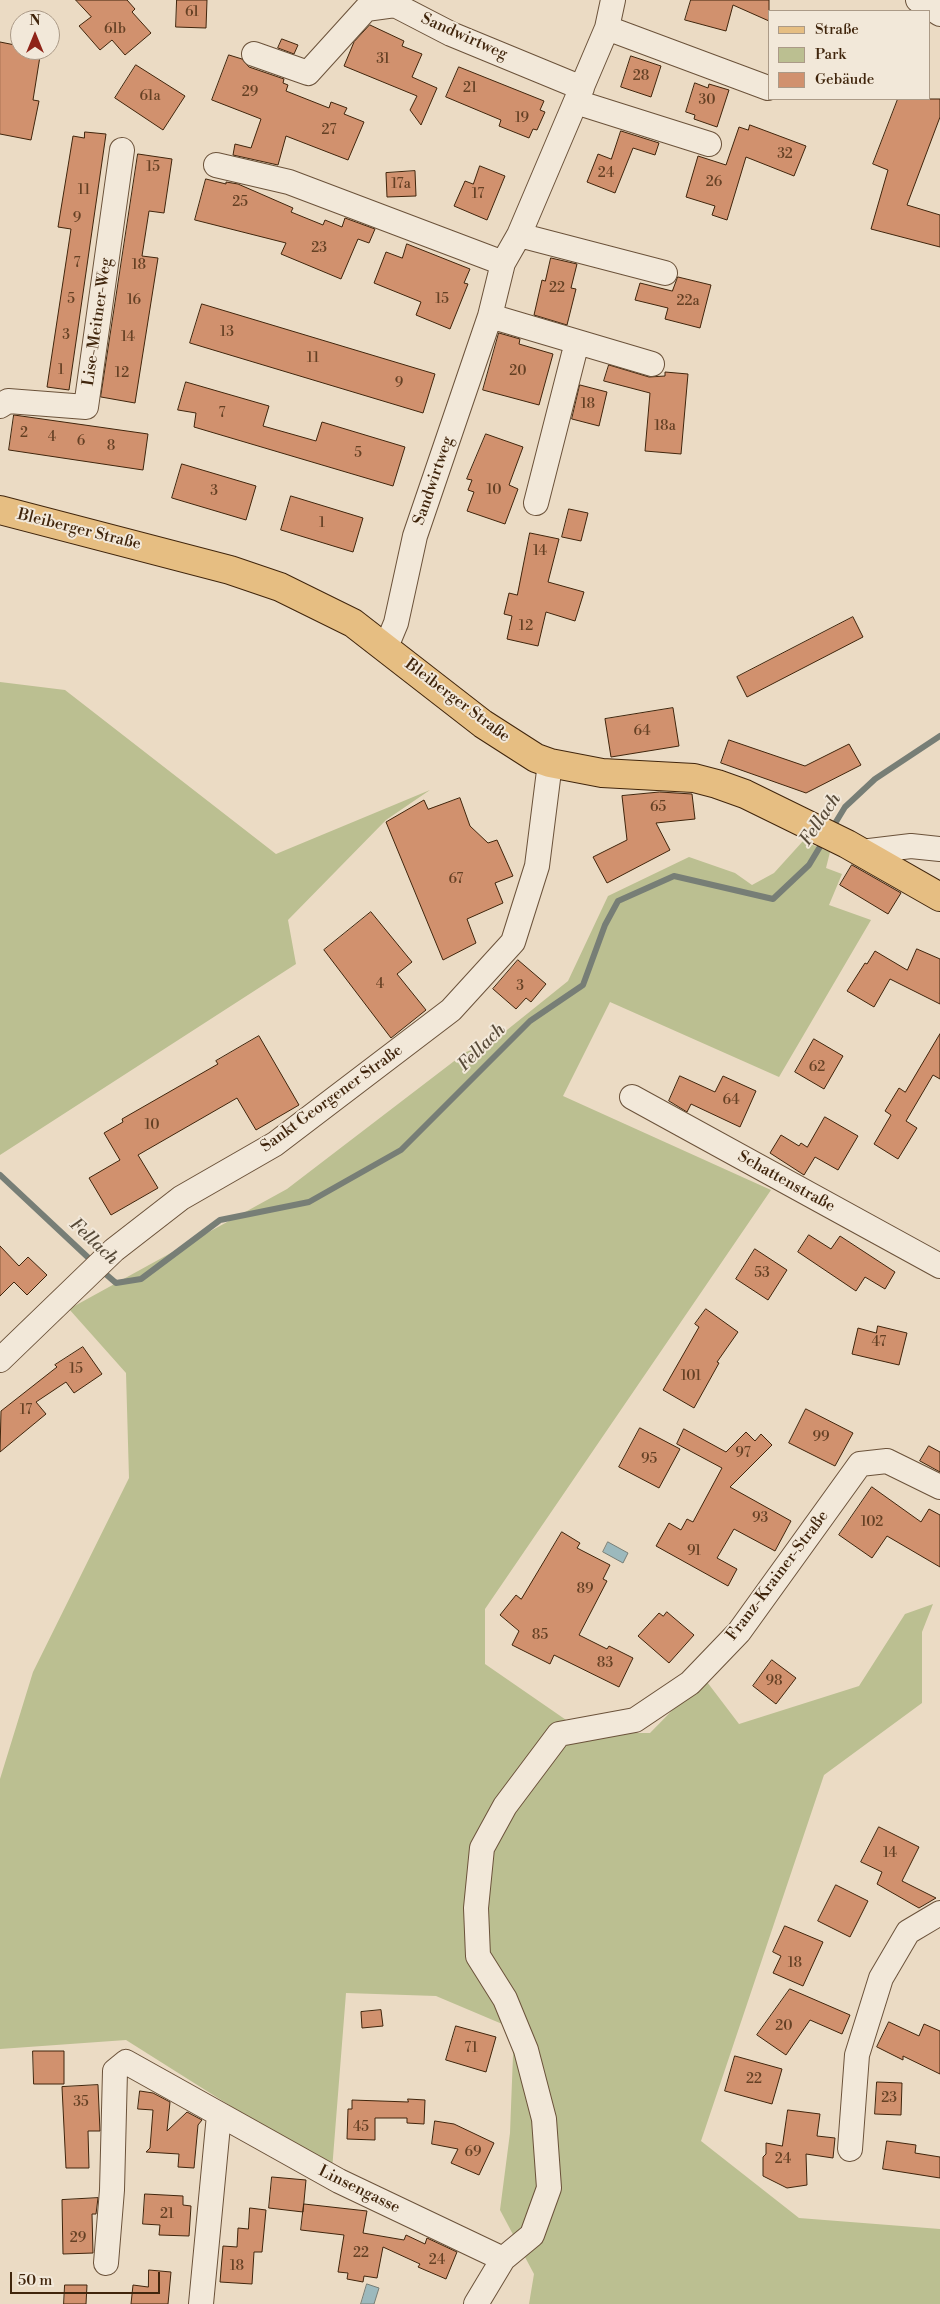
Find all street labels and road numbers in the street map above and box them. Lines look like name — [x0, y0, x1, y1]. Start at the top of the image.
street label: Sandwirtweg — [418, 9, 510, 65]
street label: Lise-Meitner-Weg — [79, 257, 117, 387]
street label: Sandwirtweg — [410, 434, 458, 528]
street label: Bleiberger Straße — [15, 505, 143, 555]
street label: Bleiberger Straße — [401, 655, 513, 747]
street label: Sankt Georgener Straße — [257, 1041, 407, 1157]
street label: Schattenstraße — [734, 1147, 838, 1217]
street label: Franz-Krainer-Straße — [723, 1507, 833, 1645]
street label: Linsengasse — [315, 2162, 403, 2218]

